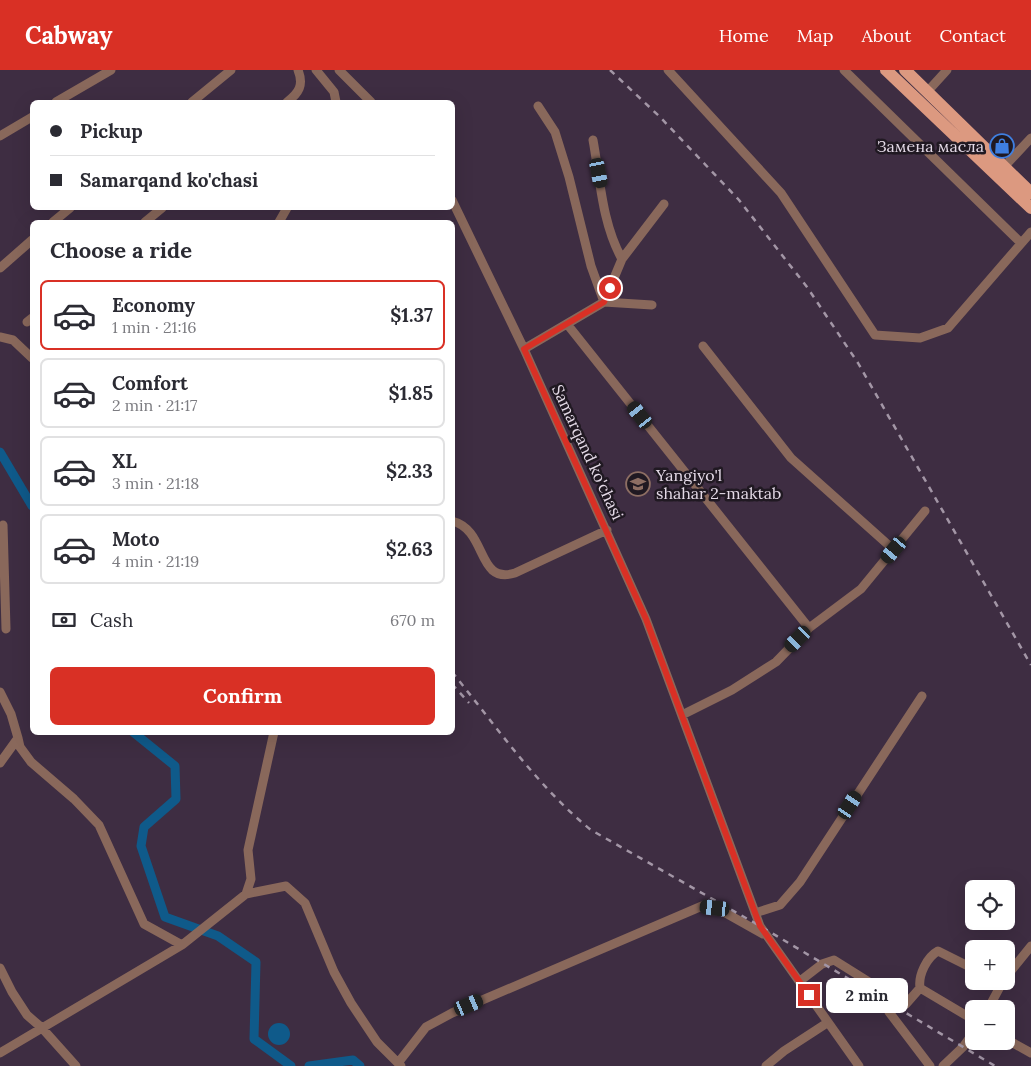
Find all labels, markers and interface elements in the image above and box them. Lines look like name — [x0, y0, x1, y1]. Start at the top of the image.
text: Cabway — [25, 20, 113, 51]
text: Home — [719, 24, 769, 47]
text: Map — [797, 24, 833, 47]
text: About — [861, 24, 911, 47]
text: Contact — [939, 24, 1006, 47]
text: Pickup — [80, 119, 143, 143]
shop icon: Замена масла — [989, 133, 1015, 159]
place label: Замена масла — [877, 136, 984, 156]
car — [588, 157, 609, 189]
text: Samarqand ko'chasi — [80, 168, 258, 192]
text: Choose a ride — [50, 236, 192, 264]
route start — [599, 277, 621, 299]
icon: car — [52, 293, 97, 338]
text: Economy — [112, 293, 195, 317]
text: $1.37 — [390, 303, 433, 327]
text: 1 min · 21:16 — [112, 317, 196, 337]
icon: car — [52, 371, 97, 416]
text: Comfort — [112, 371, 188, 395]
text: $1.85 — [389, 381, 433, 405]
street label: Samarqand ko'chasi — [548, 381, 628, 523]
text: 2 min · 21:17 — [112, 395, 197, 415]
car — [624, 399, 655, 431]
icon: car — [52, 449, 97, 494]
text: XL — [112, 449, 137, 473]
text: $2.33 — [386, 459, 433, 483]
place label: Yangiyo'l shahar 2-maktab — [655, 465, 781, 503]
school or university icon: Yangiyo'l shahar 2-maktab — [625, 471, 651, 497]
text: 3 min · 21:18 — [112, 473, 199, 493]
icon: car — [52, 527, 97, 572]
text: Moto — [112, 527, 159, 551]
car — [878, 534, 909, 566]
text: $2.63 — [386, 537, 433, 561]
text: 4 min · 21:19 — [112, 551, 199, 571]
icon: cash — [50, 606, 78, 634]
text: Cash — [90, 608, 133, 632]
text: 670 m — [390, 610, 435, 630]
car — [782, 623, 813, 655]
button: Confirm — [50, 667, 435, 725]
car — [835, 788, 864, 822]
map controls — [965, 880, 1015, 1050]
button: locate — [965, 880, 1015, 930]
car — [699, 899, 730, 917]
button: + — [965, 940, 1015, 990]
callout: 2 min — [826, 978, 909, 1012]
route end — [798, 984, 820, 1006]
text: 2 min — [846, 985, 888, 1005]
car — [452, 992, 485, 1018]
button: − — [965, 1000, 1015, 1050]

